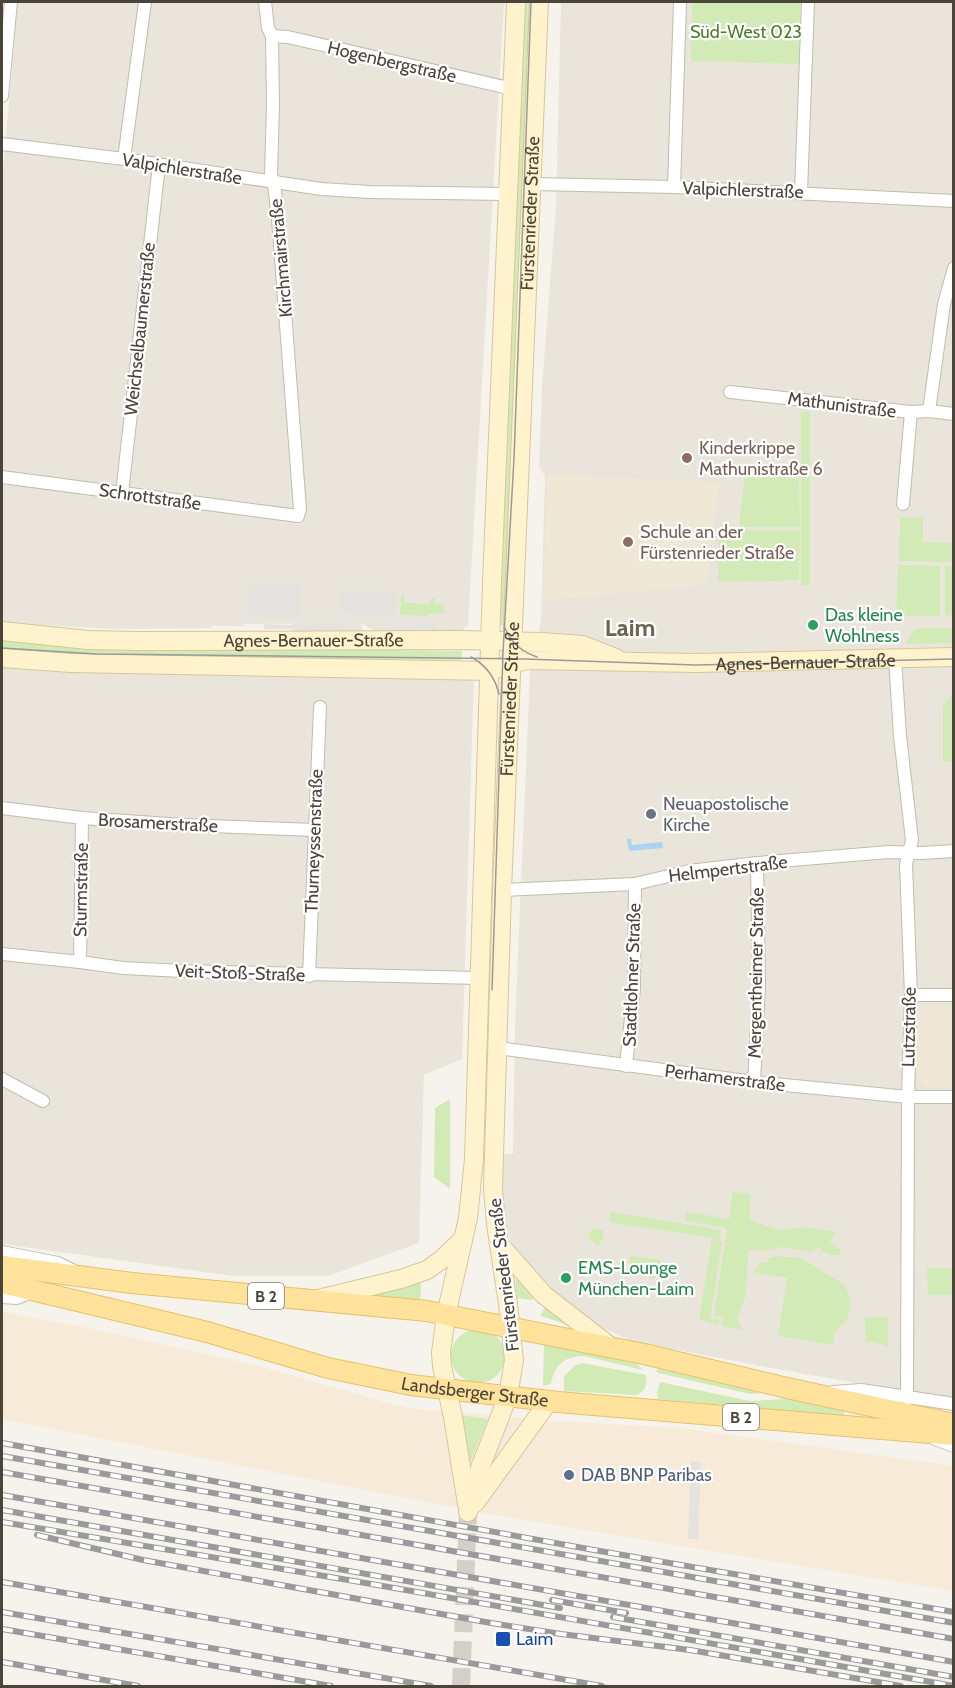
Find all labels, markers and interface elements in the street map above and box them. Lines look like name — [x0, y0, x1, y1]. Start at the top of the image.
park label: Süd-West 023 — [690, 21, 802, 43]
street label: Hogenbergstraße — [325, 36, 459, 88]
street label: Fürstenrieder Straße — [516, 136, 544, 291]
street label: Valpichlerstraße — [120, 149, 244, 189]
street label: Valpichlerstraße — [682, 177, 804, 203]
street label: Kirchmairstraße — [265, 198, 297, 318]
street label: Weichselbaumerstraße — [120, 241, 160, 417]
street label: Mathunistraße — [786, 387, 898, 423]
place label: Kinderkrippe Mathunistraße 6 — [699, 437, 823, 480]
marker: Kinderkrippe Mathunistraße 6 — [680, 451, 694, 465]
street label: Schrottstraße — [97, 479, 203, 515]
place label: Schule an der Fürstenrieder Straße — [640, 521, 794, 564]
marker: Schule an der Fürstenrieder Straße — [621, 535, 635, 549]
place label: Das kleine Wohlness — [825, 604, 903, 647]
district label: Laim — [605, 613, 655, 642]
marker: Das kleine Wohlness — [806, 618, 820, 632]
street label: Fürstenrieder Straße — [496, 621, 524, 777]
street label: Agnes-Bernauer-Straße — [223, 629, 404, 652]
street label: Agnes-Bernauer-Straße — [715, 649, 896, 676]
street label: Thurneyssenstraße — [300, 769, 328, 913]
place label: Neuapostolische Kirche — [663, 793, 789, 836]
marker: Neuapostolische Kirche — [644, 807, 658, 821]
street label: Brosamerstraße — [97, 809, 219, 837]
street label: Sturmstraße — [69, 843, 93, 937]
street label: Helmpertstraße — [667, 851, 789, 887]
street label: Mergentheimer Straße — [744, 887, 768, 1059]
street label: Stadtlohner Straße — [618, 903, 646, 1047]
street label: Veit-Stoß-Straße — [175, 960, 305, 986]
street label: Lutzstraße — [897, 987, 921, 1067]
street label: Perhamerstraße — [663, 1060, 787, 1096]
street label: Fürstenrieder Straße — [484, 1197, 524, 1353]
place label: EMS-Lounge München-Laim — [578, 1257, 694, 1300]
marker: EMS-Lounge München-Laim — [559, 1271, 573, 1285]
road number: B 2 — [248, 1283, 284, 1309]
street label: Landsberger Straße — [399, 1372, 550, 1412]
road number: B 2 — [723, 1404, 759, 1430]
place label: DAB BNP Paribas — [581, 1464, 712, 1486]
marker: DAB BNP Paribas — [562, 1468, 576, 1482]
place label: Laim — [516, 1628, 553, 1650]
marker: Laim — [494, 1630, 512, 1648]

